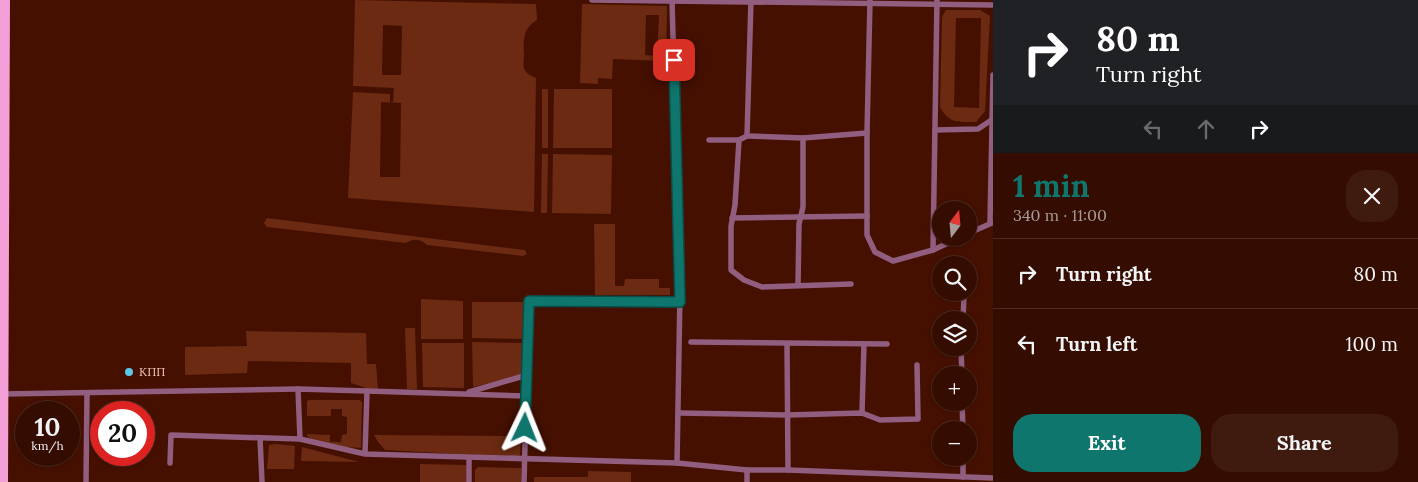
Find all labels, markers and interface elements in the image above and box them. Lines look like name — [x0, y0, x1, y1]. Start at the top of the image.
text: 80 m — [1096, 16, 1180, 61]
icon: right — [1013, 20, 1078, 85]
pin — [653, 39, 695, 81]
icon: arrive — [660, 46, 688, 74]
text: Turn right — [1096, 60, 1201, 88]
icon: left — [1139, 115, 1167, 143]
icon: ahead — [1192, 115, 1220, 143]
icon: right — [1245, 115, 1273, 143]
text: 1 min — [1013, 167, 1090, 205]
button: close — [1346, 170, 1398, 222]
north arrow — [932, 201, 978, 246]
map controls — [932, 201, 977, 466]
text: 340 m · 11:00 — [1013, 205, 1107, 225]
button: search — [932, 256, 977, 301]
icon: right — [1013, 260, 1041, 288]
text: Turn right — [1056, 262, 1152, 286]
text: 80 m — [1354, 262, 1398, 286]
button: layers — [932, 311, 977, 356]
icon: left — [1013, 330, 1041, 358]
text: Turn left — [1056, 332, 1137, 356]
text: 100 m — [1346, 332, 1398, 356]
place label: КПП — [139, 364, 165, 379]
marker: КПП — [123, 366, 135, 378]
button: + — [932, 366, 977, 411]
speed limit sign: 20 — [90, 401, 155, 466]
position arrow — [498, 401, 550, 453]
text: 10 — [34, 411, 61, 443]
button: Exit — [1013, 414, 1201, 472]
button: Share — [1211, 414, 1398, 472]
button: − — [932, 421, 977, 466]
text: km/h — [31, 438, 64, 453]

